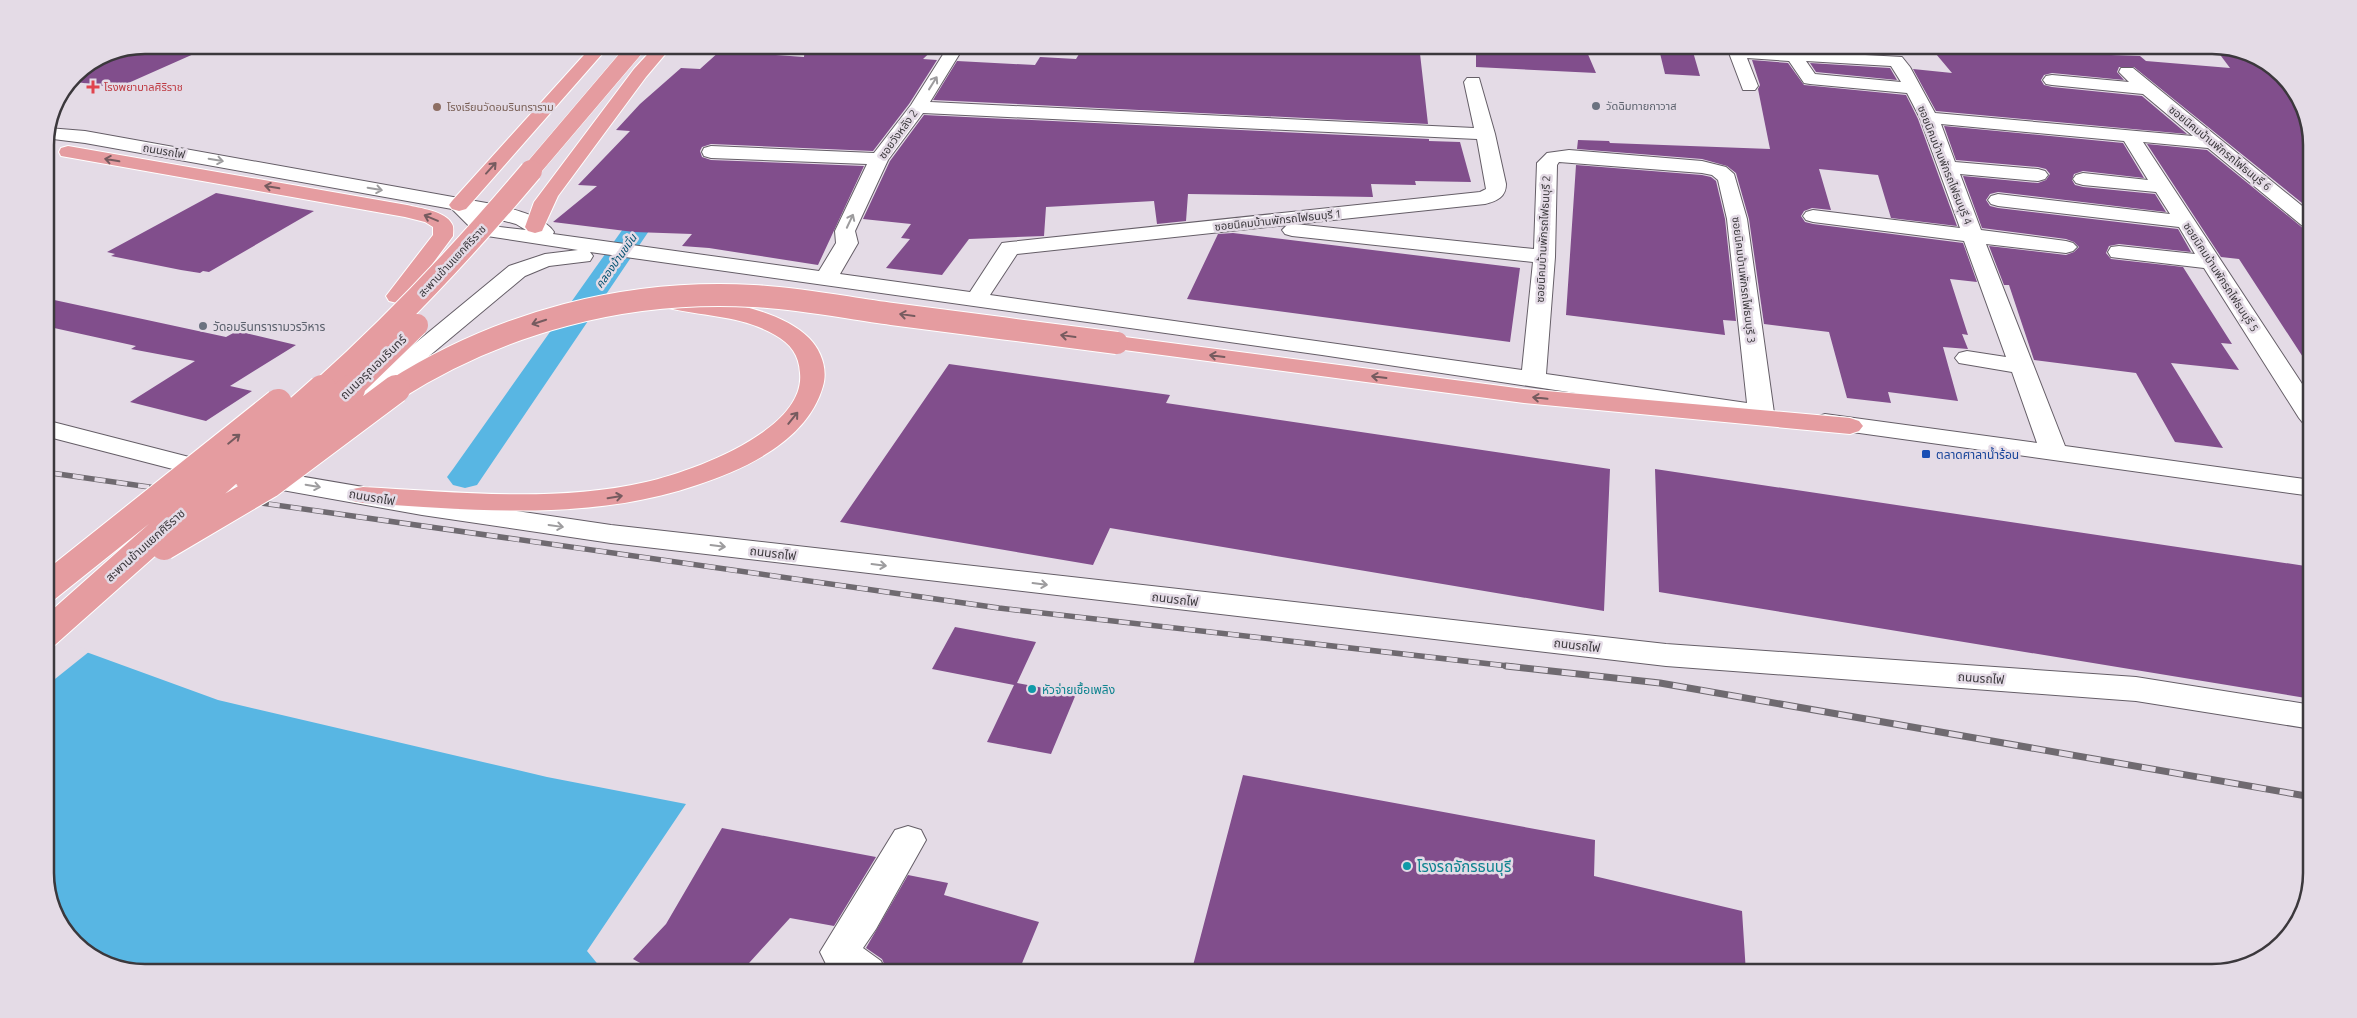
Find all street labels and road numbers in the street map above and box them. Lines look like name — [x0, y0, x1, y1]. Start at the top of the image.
street label: ซอยนิคมบ้านพักรถไฟธนบุรี 6 — [2166, 103, 2273, 194]
street label: ซอยนิคมบ้านพักรถไฟธนบุรี 4 — [1915, 104, 1974, 227]
street label: ซอยวังหลัง 2 — [876, 107, 920, 161]
street label: ถนนรถไฟ — [142, 141, 187, 161]
street label: ซอยนิคมบ้านพักรถไฟธนบุรี 2 — [1534, 175, 1553, 303]
street label: ซอยนิคมบ้านพักรถไฟธนบุรี 1 — [1214, 207, 1342, 234]
street label: ซอยนิคมบ้านพักรถไฟธนบุรี 3 — [1729, 216, 1758, 344]
street label: ซอยนิคมบ้านพักรถไฟธนบุรี 5 — [2180, 220, 2261, 334]
street label: สะพานข้ามแยกศิริราช — [416, 223, 488, 299]
street label: ถนนอรุณอมรินทร์ — [337, 332, 410, 402]
street label: ถนนรถไฟ — [348, 487, 396, 507]
street label: สะพานข้ามแยกศิริราช — [103, 506, 187, 584]
street label: ถนนรถไฟ — [749, 544, 797, 562]
street label: ถนนรถไฟ — [1151, 590, 1199, 608]
street label: ถนนรถไฟ — [1553, 636, 1601, 654]
street label: ถนนรถไฟ — [1957, 670, 2005, 686]

